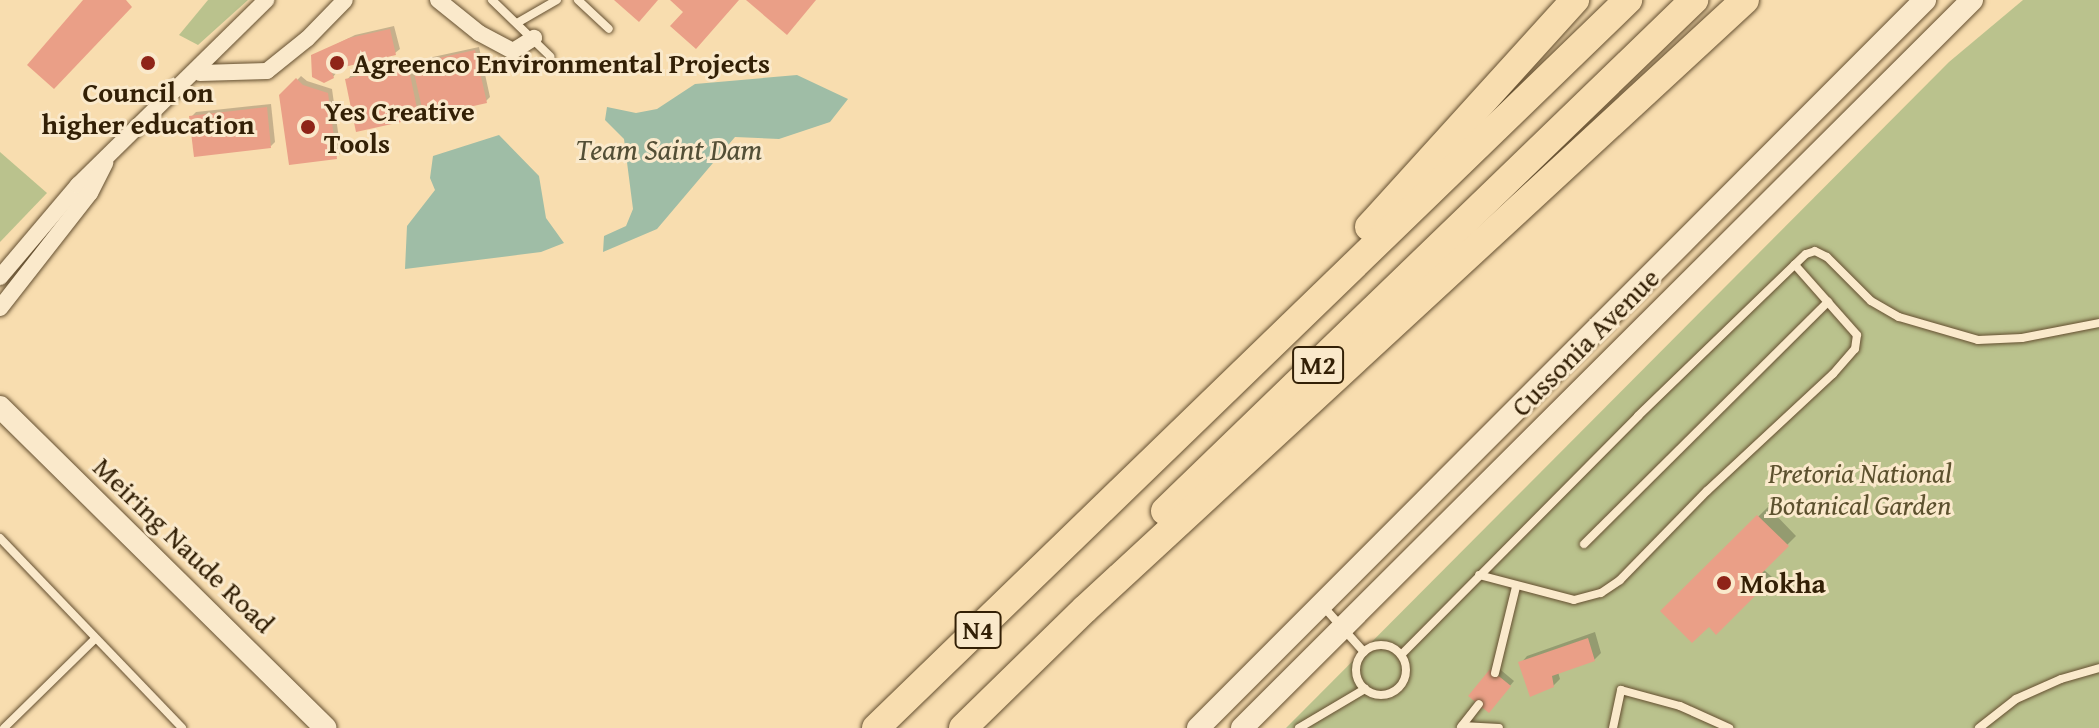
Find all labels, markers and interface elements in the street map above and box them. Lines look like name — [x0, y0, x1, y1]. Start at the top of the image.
place label: Agreenco Environmental Projects — [353, 46, 770, 80]
marker: Council on higher education — [139, 54, 157, 72]
marker: Agreenco Environmental Projects — [328, 54, 346, 72]
place label: Council on higher education — [41, 75, 255, 141]
place label: Yes Creative Tools — [324, 94, 475, 160]
marker: Yes Creative Tools — [299, 118, 317, 136]
water label: Team Saint Dam — [575, 131, 763, 167]
street label: Cussonia Avenue — [1504, 261, 1666, 423]
road number: M2 — [1292, 343, 1344, 387]
street label: Meiring Naude Road — [86, 450, 282, 640]
park label: Pretoria National Botanical Garden — [1768, 456, 1952, 522]
place label: Mokha — [1740, 566, 1826, 600]
marker: Mokha — [1715, 574, 1733, 592]
road number: N4 — [954, 608, 1002, 652]

